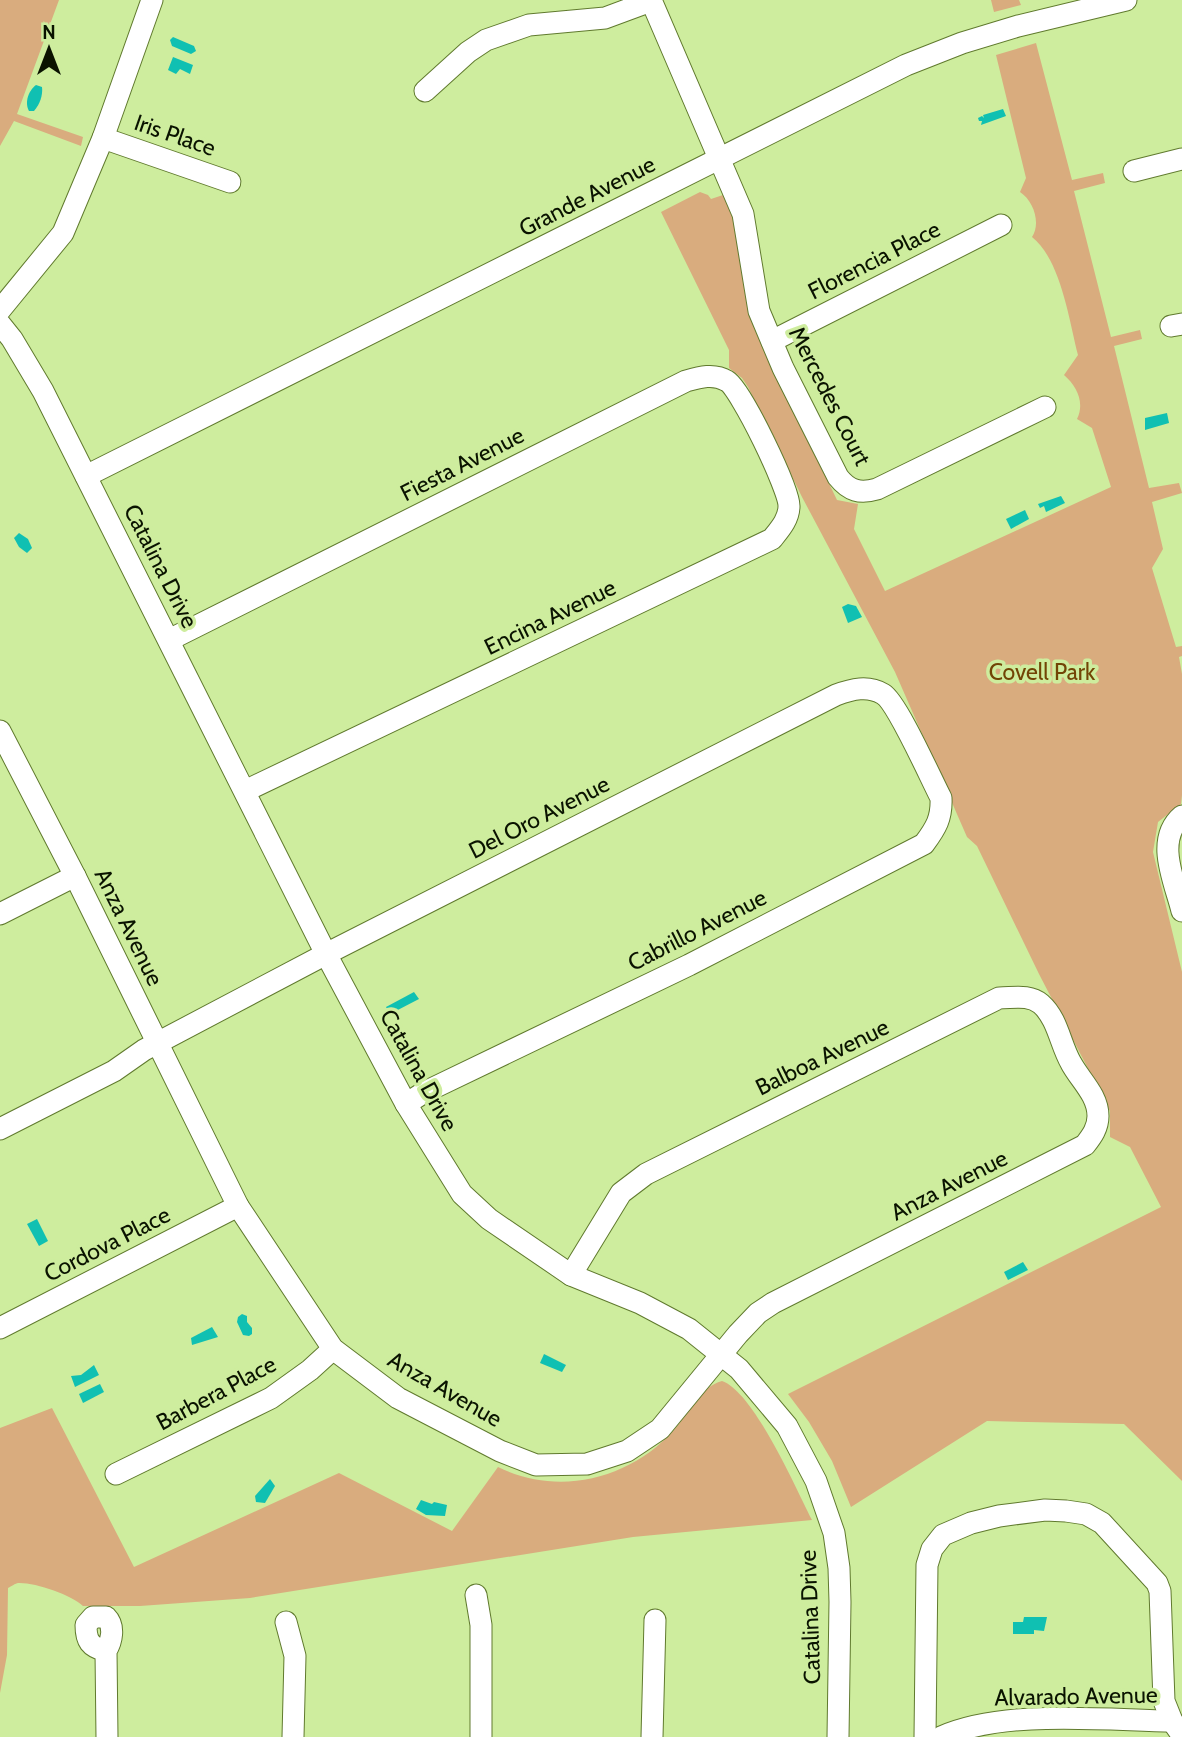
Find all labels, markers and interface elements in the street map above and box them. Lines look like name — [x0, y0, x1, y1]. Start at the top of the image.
north arrow — [14, 14, 84, 84]
text: N — [42, 21, 56, 44]
street label: Iris Place — [131, 108, 220, 162]
street label: Grande Avenue — [514, 150, 660, 242]
street label: Florencia Place — [803, 215, 945, 305]
street label: Mercedes Court — [783, 322, 877, 470]
street label: Fiesta Avenue — [396, 421, 529, 507]
street label: Catalina Drive — [118, 500, 204, 633]
street label: Encina Avenue — [480, 573, 620, 661]
park label: Covell Park — [989, 658, 1096, 686]
street label: Del Oro Avenue — [464, 769, 614, 864]
street label: Anza Avenue — [89, 864, 170, 990]
street label: Cabrillo Avenue — [623, 883, 771, 977]
street label: Catalina Drive — [374, 1004, 464, 1136]
street label: Balboa Avenue — [751, 1013, 893, 1101]
street label: Anza Avenue — [886, 1144, 1012, 1226]
street label: Cordova Place — [39, 1200, 175, 1288]
street label: Anza Avenue — [383, 1345, 507, 1433]
street label: Barbera Place — [151, 1350, 281, 1436]
street label: Catalina Drive — [794, 1549, 826, 1685]
street label: Alvarado Avenue — [994, 1681, 1158, 1711]

